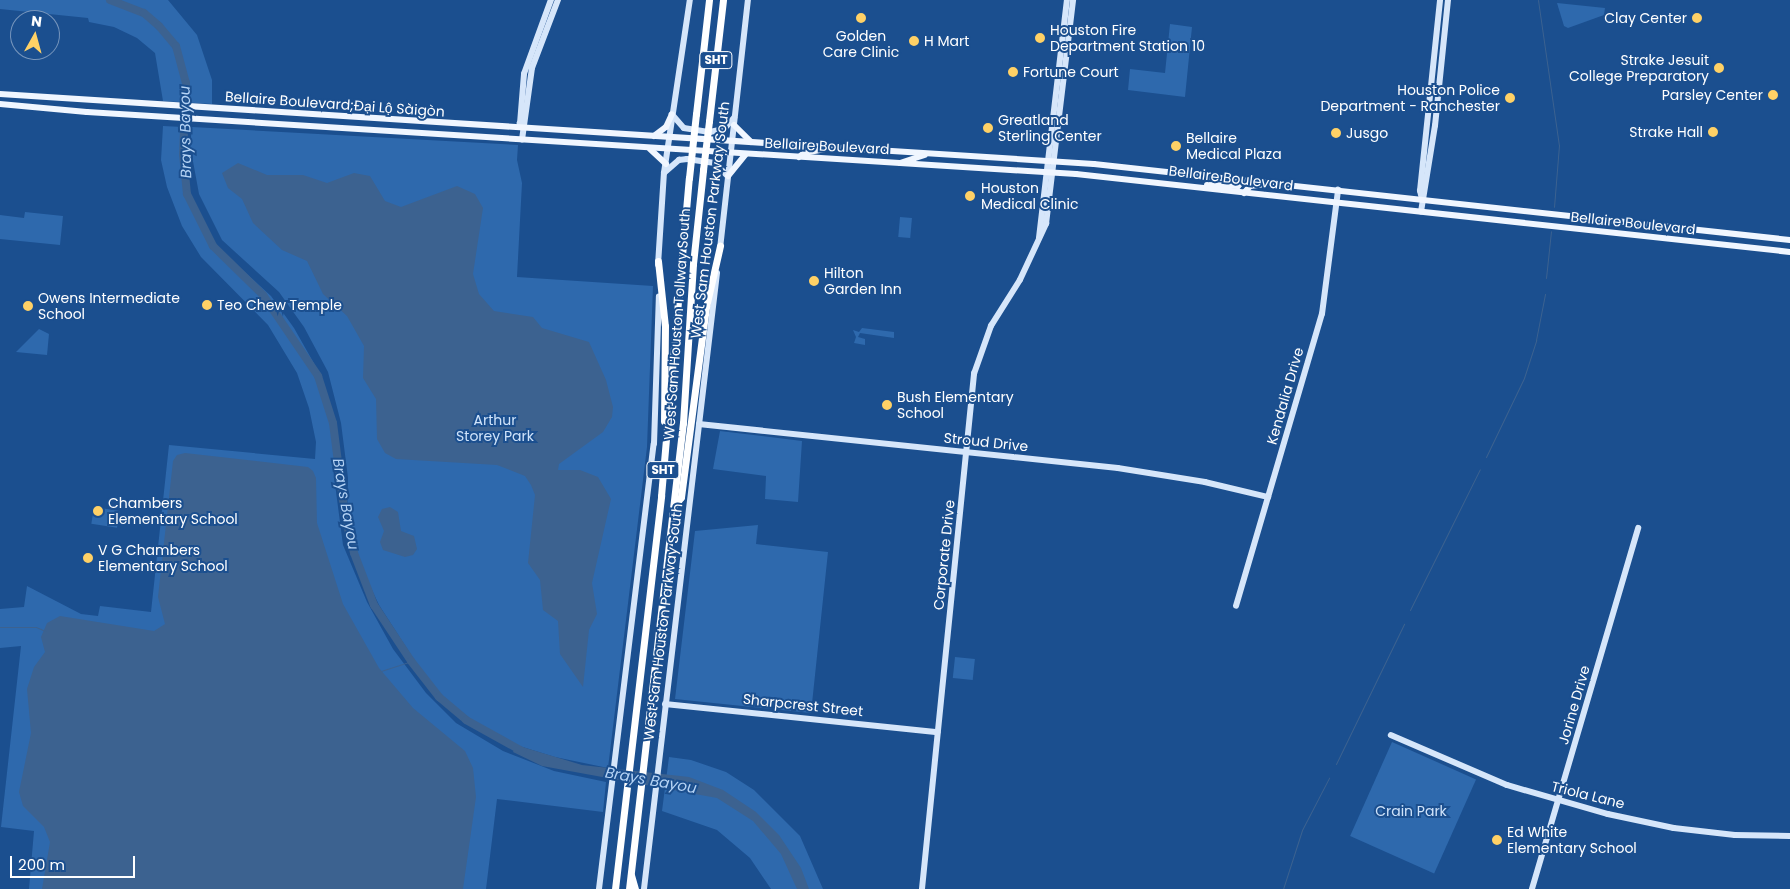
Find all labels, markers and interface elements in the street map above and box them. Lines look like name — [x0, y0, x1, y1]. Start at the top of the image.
north arrow — [10, 10, 60, 60]
place label: Clay Center — [1604, 10, 1687, 26]
text: N — [30, 11, 43, 32]
marker: Golden Care Clinic — [854, 11, 868, 25]
marker: Clay Center — [1691, 12, 1703, 24]
place label: Houston Fire Department Station 10 — [1050, 22, 1205, 54]
place label: Golden Care Clinic — [823, 28, 899, 60]
marker: Houston Fire Department Station 10 — [1034, 32, 1046, 44]
place label: H Mart — [924, 33, 969, 49]
marker: H Mart — [908, 35, 920, 47]
road number: SHT — [698, 50, 734, 70]
place label: Strake Jesuit College Preparatory — [1569, 52, 1709, 84]
marker: Strake Jesuit College Preparatory — [1713, 62, 1725, 74]
place label: Fortune Court — [1023, 64, 1119, 80]
marker: Fortune Court — [1007, 66, 1019, 78]
place label: Houston Police Department - Ranchester — [1320, 82, 1500, 114]
water label: Brays Bayou — [175, 86, 195, 178]
place label: Parsley Center — [1662, 87, 1763, 103]
street label: Bellaire Boulevard;Đại Lộ Sàigòn — [225, 88, 445, 120]
marker: Parsley Center — [1767, 89, 1779, 101]
marker: Houston Police Department - Ranchester — [1504, 92, 1516, 104]
street label: West Sam Houston Parkway South — [687, 100, 733, 340]
place label: Greatland Sterling Center — [998, 112, 1102, 144]
marker: Greatland Sterling Center — [982, 122, 994, 134]
place label: Strake Hall — [1629, 124, 1703, 140]
place label: Jusgo — [1346, 125, 1388, 141]
marker: Strake Hall — [1707, 126, 1719, 138]
marker: Jusgo — [1330, 127, 1342, 139]
place label: Bellaire Medical Plaza — [1186, 130, 1282, 162]
street label: Bellaire Boulevard — [764, 134, 890, 158]
marker: Bellaire Medical Plaza — [1170, 140, 1182, 152]
street label: Bellaire Boulevard — [1168, 162, 1294, 194]
place label: Houston Medical Clinic — [981, 180, 1078, 212]
marker: Houston Medical Clinic — [963, 189, 977, 203]
street label: West Sam Houston Tollway South — [661, 208, 693, 440]
street label: Bellaire Boulevard — [1570, 208, 1696, 238]
place label: Hilton Garden Inn — [824, 265, 902, 298]
marker: Hilton Garden Inn — [808, 275, 820, 287]
place label: Owens Intermediate School — [38, 290, 180, 322]
place label: Teo Chew Temple — [217, 297, 342, 313]
marker: Teo Chew Temple — [201, 299, 213, 311]
marker: Owens Intermediate School — [22, 300, 34, 312]
street label: Kendalia Drive — [1263, 346, 1307, 446]
place label: Bush Elementary School — [897, 389, 1014, 422]
marker: Bush Elementary School — [881, 399, 893, 411]
park label: Arthur Storey Park — [456, 412, 534, 444]
street label: Stroud Drive — [943, 429, 1029, 455]
water label: Brays Bayou — [329, 457, 363, 551]
road number: SHT — [646, 460, 680, 480]
place label: Chambers Elementary School — [108, 495, 238, 528]
street label: Corporate Drive — [930, 499, 958, 611]
street label: West Sam Houston Parkway South — [640, 502, 686, 742]
marker: Chambers Elementary School — [92, 505, 104, 517]
place label: V G Chambers Elementary School — [98, 542, 228, 574]
marker: V G Chambers Elementary School — [82, 552, 94, 564]
street label: Jorine Drive — [1555, 664, 1593, 746]
street label: Sharpcrest Street — [742, 690, 864, 720]
water label: Brays Bayou — [604, 763, 698, 797]
street label: Triola Lane — [1550, 778, 1626, 812]
park label: Crain Park — [1375, 803, 1447, 819]
place label: Ed White Elementary School — [1507, 824, 1637, 856]
marker: Ed White Elementary School — [1491, 834, 1503, 846]
scale bar — [12, 846, 138, 878]
text: 200 m — [18, 854, 65, 875]

